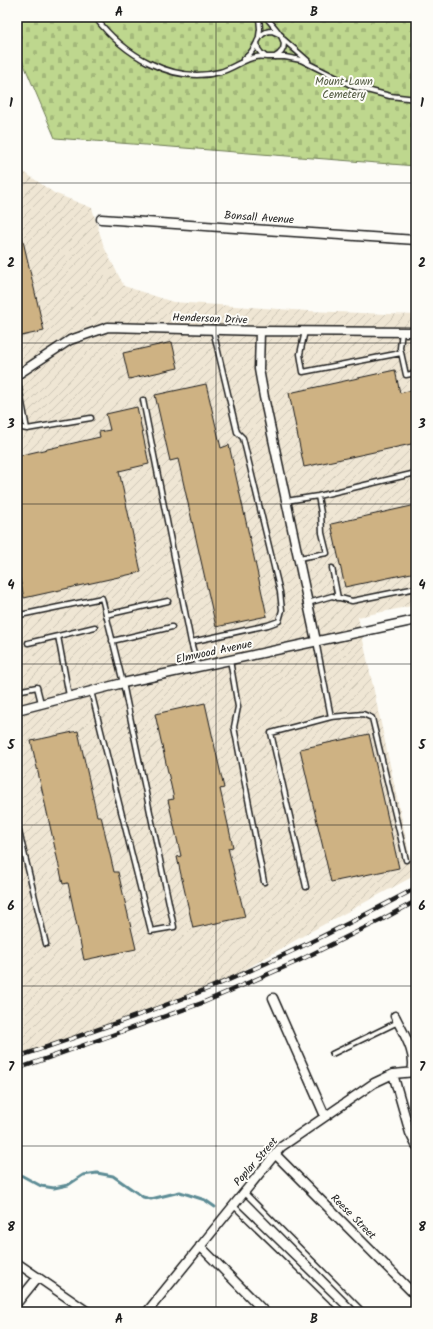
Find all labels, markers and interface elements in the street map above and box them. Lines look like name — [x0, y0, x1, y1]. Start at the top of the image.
text: A — [115, 2, 123, 23]
text: B — [310, 2, 318, 23]
park label: Mount Lawn Cemetery — [315, 73, 373, 104]
text: 1 — [9, 93, 13, 114]
text: 1 — [420, 93, 424, 114]
street label: Bonsall Avenue — [224, 207, 295, 229]
text: 2 — [7, 253, 15, 274]
text: 2 — [418, 253, 426, 274]
street label: Henderson Drive — [172, 309, 248, 329]
text: 3 — [6, 414, 15, 435]
text: 3 — [417, 414, 426, 435]
text: 4 — [7, 575, 15, 596]
text: 4 — [418, 575, 426, 596]
street label: Elmwood Avenue — [174, 635, 254, 669]
text: 5 — [7, 735, 16, 756]
text: 5 — [418, 735, 427, 756]
text: 6 — [7, 896, 15, 917]
text: 6 — [418, 896, 426, 917]
text: 7 — [8, 1057, 15, 1078]
text: 7 — [419, 1057, 426, 1078]
street label: Poplar Street — [230, 1133, 283, 1191]
street label: Reese Street — [326, 1190, 380, 1244]
text: 8 — [7, 1217, 15, 1238]
text: 8 — [418, 1217, 426, 1238]
text: A — [115, 1309, 123, 1329]
text: B — [310, 1309, 318, 1329]

